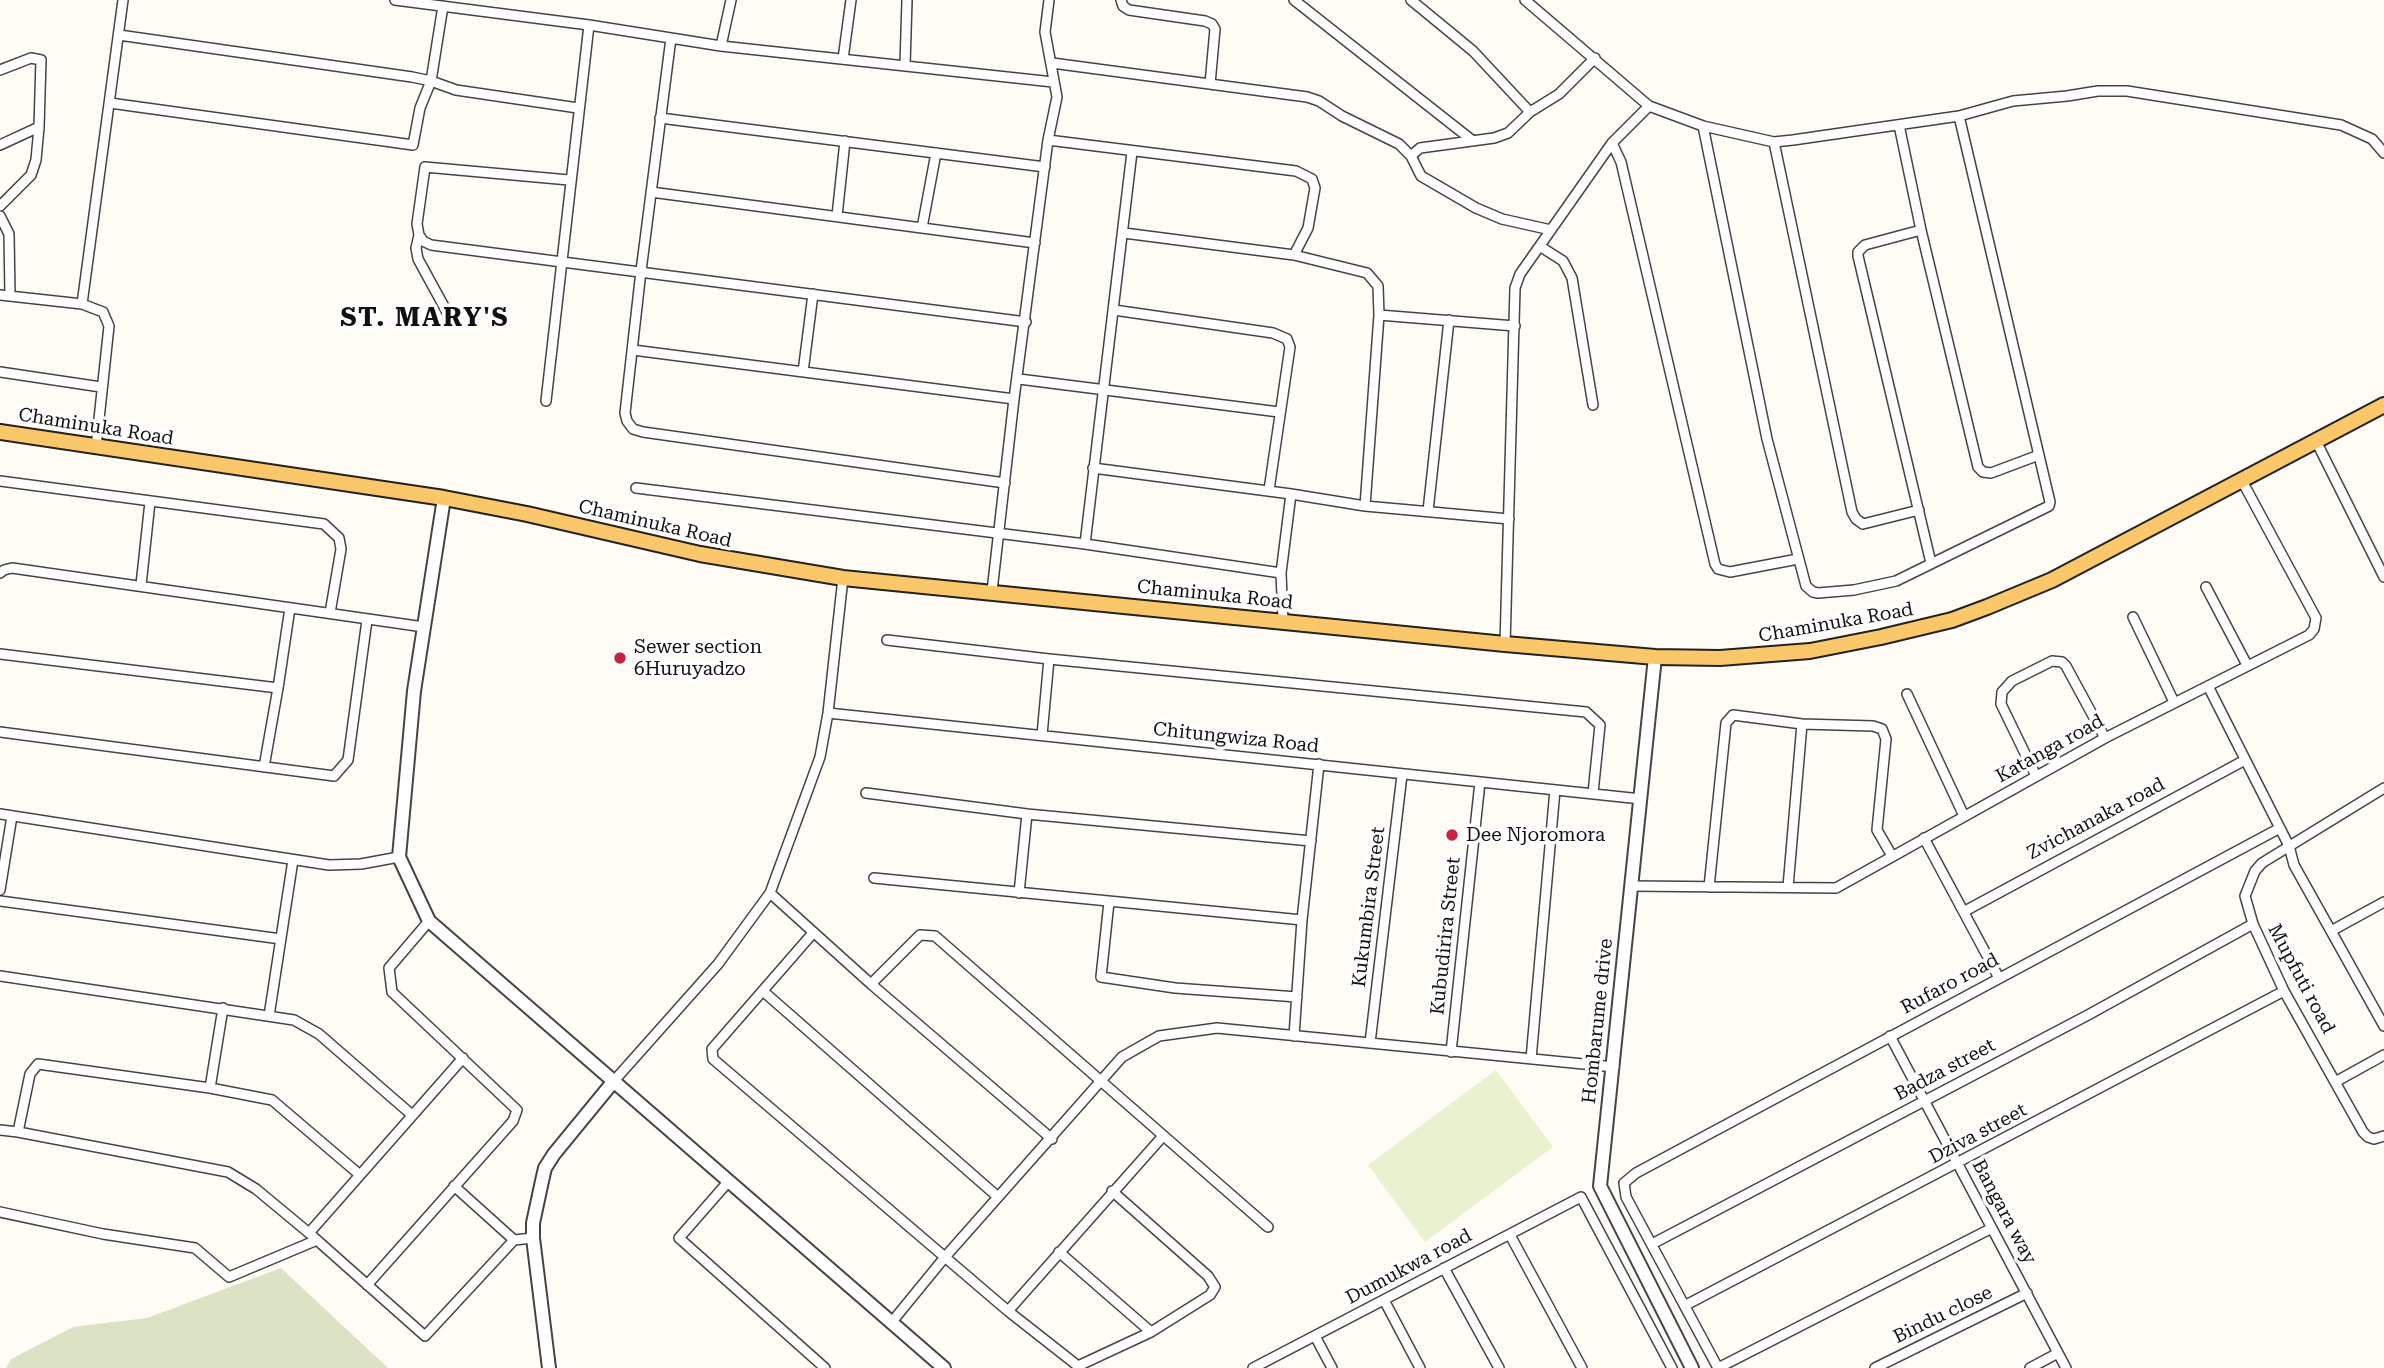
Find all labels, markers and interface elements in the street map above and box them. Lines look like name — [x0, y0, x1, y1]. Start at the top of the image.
district label: ST. MARY'S — [342, 302, 508, 334]
street label: Chaminuka Road — [17, 403, 175, 451]
street label: Chaminuka Road — [576, 495, 734, 553]
street label: Chaminuka Road — [1136, 575, 1294, 615]
street label: Chaminuka Road — [1757, 598, 1915, 648]
place label: Sewer section 6Huruyadzo — [634, 636, 762, 680]
marker: Sewer section 6Huruyadzo — [612, 650, 628, 666]
street label: Katanga road — [1992, 710, 2108, 788]
street label: Chitungwiza Road — [1152, 718, 1320, 758]
street label: Zvichanaka road — [2023, 773, 2169, 865]
place label: Dee Njoromora — [1466, 824, 1605, 846]
street label: Kukumbira Street — [1348, 826, 1390, 988]
marker: Dee Njoromora — [1444, 827, 1460, 843]
street label: Kubudirira Street — [1426, 856, 1466, 1016]
street label: Mupfuti road — [2263, 920, 2339, 1038]
street label: Hombarume drive — [1578, 937, 1618, 1105]
street label: Rufaro road — [1897, 949, 2003, 1019]
street label: Badza street — [1891, 1034, 1999, 1106]
street label: Dziva street — [1925, 1099, 2031, 1169]
street label: Bangara way — [1967, 1156, 2041, 1268]
street label: Dumukwa road — [1342, 1224, 1476, 1310]
street label: Bindu close — [1890, 1281, 1996, 1349]

